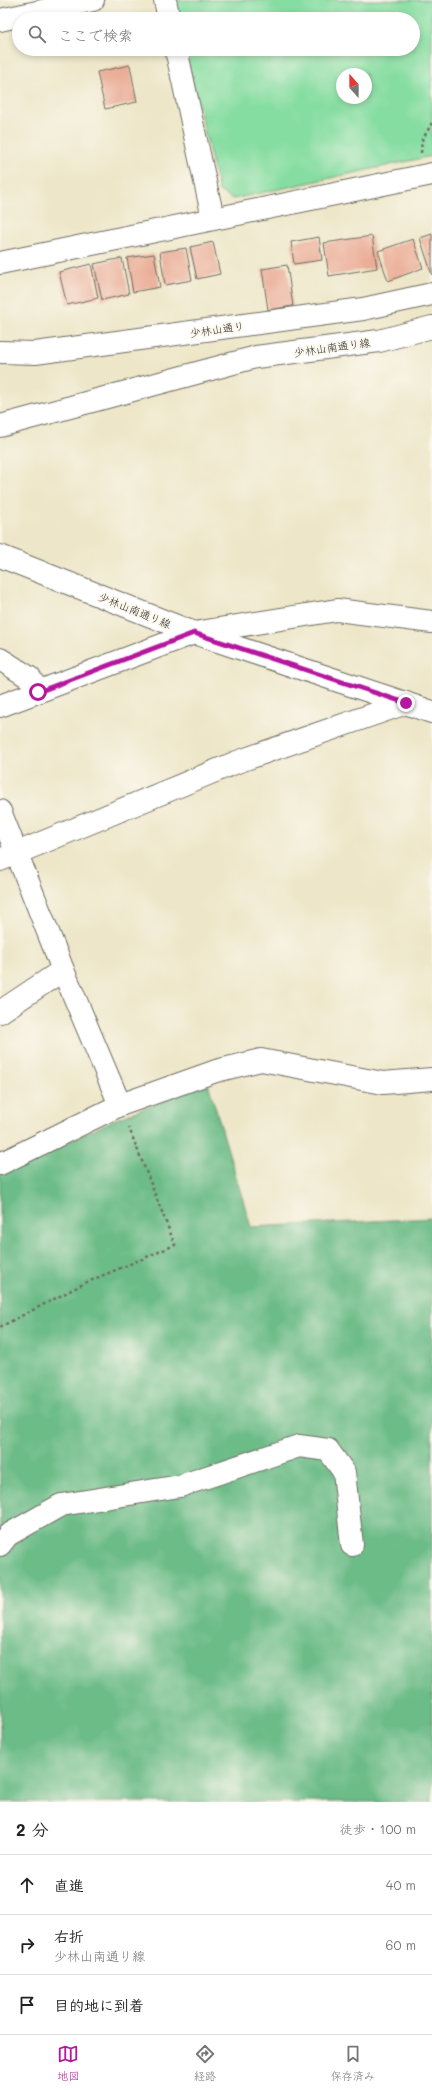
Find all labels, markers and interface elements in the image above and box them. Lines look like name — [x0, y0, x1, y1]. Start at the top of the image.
search box — [12, 12, 420, 56]
icon: search — [26, 23, 48, 45]
text: ここで検索 — [58, 25, 133, 45]
north arrow — [336, 68, 372, 104]
street label: 少林山通り — [189, 318, 245, 340]
street label: 少林山南通り線 — [293, 334, 371, 360]
street label: 少林山南通り線 — [96, 589, 174, 631]
route start — [29, 683, 47, 701]
route end — [397, 694, 415, 712]
text: 2 分 — [16, 1818, 49, 1840]
text: 徒歩 · 100 m — [340, 1820, 416, 1837]
icon: ahead — [16, 1874, 38, 1896]
text: 直進 — [54, 1875, 84, 1895]
text: 40 m — [386, 1876, 416, 1893]
text: 右折 — [54, 1926, 84, 1946]
icon: right — [16, 1934, 38, 1956]
text: 60 m — [386, 1936, 416, 1953]
text: 少林山南通り線 — [54, 1947, 145, 1964]
icon: arrive — [16, 1994, 38, 2016]
text: 目的地に到着 — [54, 1995, 144, 2015]
tab: 地図 — [57, 2043, 79, 2083]
tab: 経路 — [194, 2043, 216, 2083]
tab: 保存済み — [331, 2043, 375, 2083]

